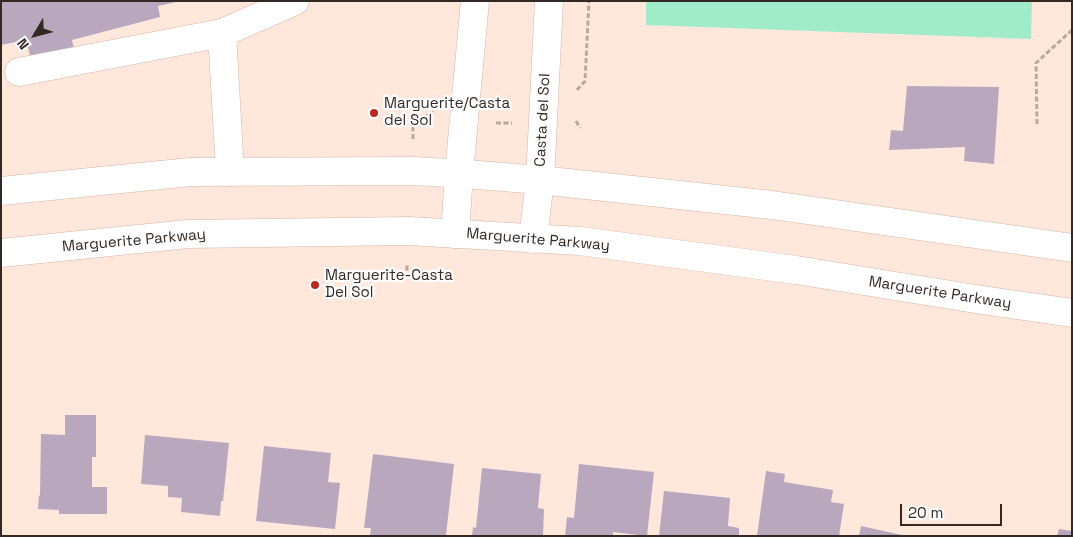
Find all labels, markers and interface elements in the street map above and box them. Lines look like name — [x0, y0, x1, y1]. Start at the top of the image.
north arrow — [10, 10, 60, 60]
text: N — [13, 35, 33, 53]
street label: Casta del Sol — [532, 73, 554, 167]
place label: Marguerite/Casta del Sol — [384, 95, 510, 130]
marker: Marguerite/Casta del Sol — [368, 107, 380, 119]
street label: Marguerite Parkway — [465, 225, 611, 255]
street label: Marguerite Parkway — [61, 226, 207, 256]
place label: Marguerite-Casta Del Sol — [325, 267, 453, 302]
street label: Marguerite Parkway — [867, 273, 1013, 313]
marker: Marguerite-Casta Del Sol — [309, 279, 321, 291]
scale bar — [903, 494, 1006, 526]
text: 20 m — [908, 503, 943, 522]

